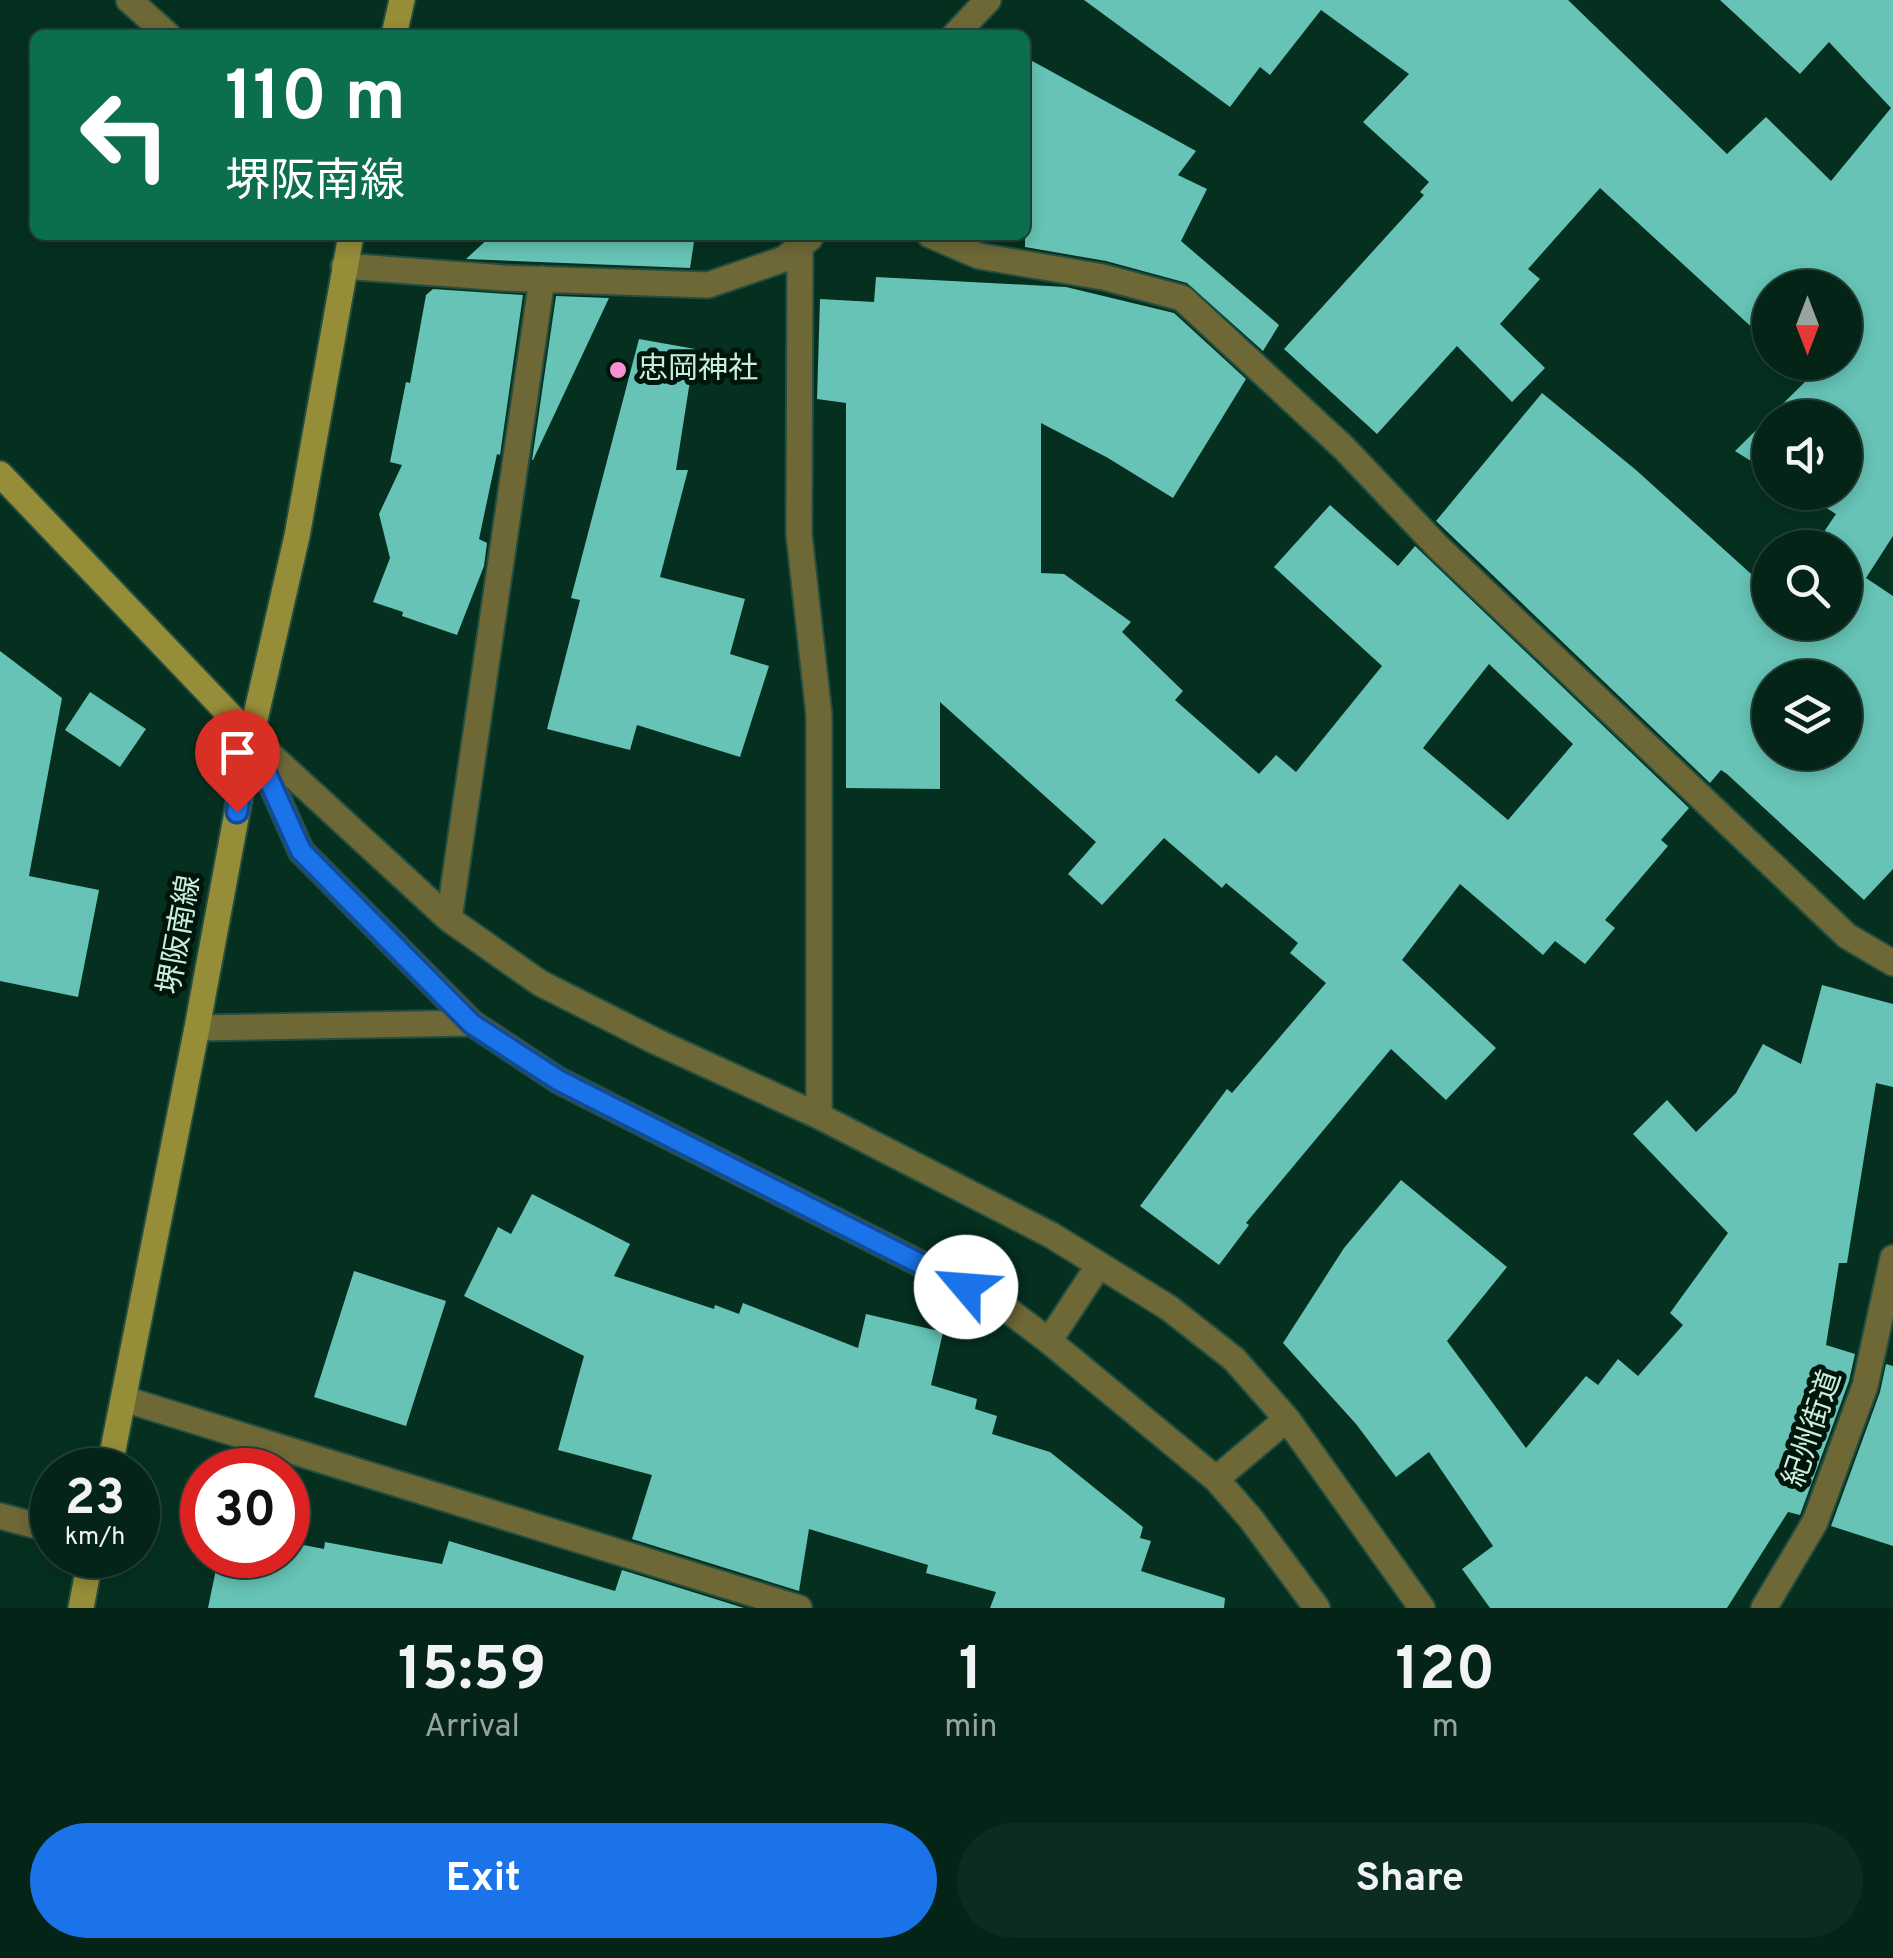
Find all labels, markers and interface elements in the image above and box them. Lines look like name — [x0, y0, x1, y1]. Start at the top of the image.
text: 110 m — [225, 56, 406, 145]
icon: left — [60, 70, 190, 200]
text: 堺阪南線 — [225, 155, 405, 212]
north arrow — [1752, 270, 1862, 380]
map controls — [1752, 270, 1862, 770]
place label: 忠岡神社 — [638, 352, 758, 389]
marker: 忠岡神社 — [607, 359, 629, 381]
button: sound — [1752, 400, 1862, 510]
button: search — [1752, 530, 1862, 640]
button: layers — [1752, 660, 1862, 770]
pin — [195, 710, 280, 813]
icon: arrive — [210, 725, 265, 780]
street label: 堺阪南線 — [152, 873, 210, 997]
position arrow — [914, 1235, 1018, 1339]
street label: 紀州街道 — [1777, 1366, 1851, 1492]
speed limit sign: 30 — [180, 1448, 310, 1578]
text: 23 — [65, 1469, 125, 1532]
text: km/h — [65, 1522, 125, 1554]
text: 15:59 — [398, 1635, 547, 1711]
text: 1 — [959, 1635, 983, 1711]
text: 120 — [1395, 1635, 1495, 1711]
text: Arrival — [424, 1708, 520, 1748]
text: min — [944, 1708, 997, 1748]
text: m — [1432, 1708, 1459, 1748]
button: Exit — [30, 1823, 937, 1938]
button: Share — [957, 1823, 1863, 1938]

